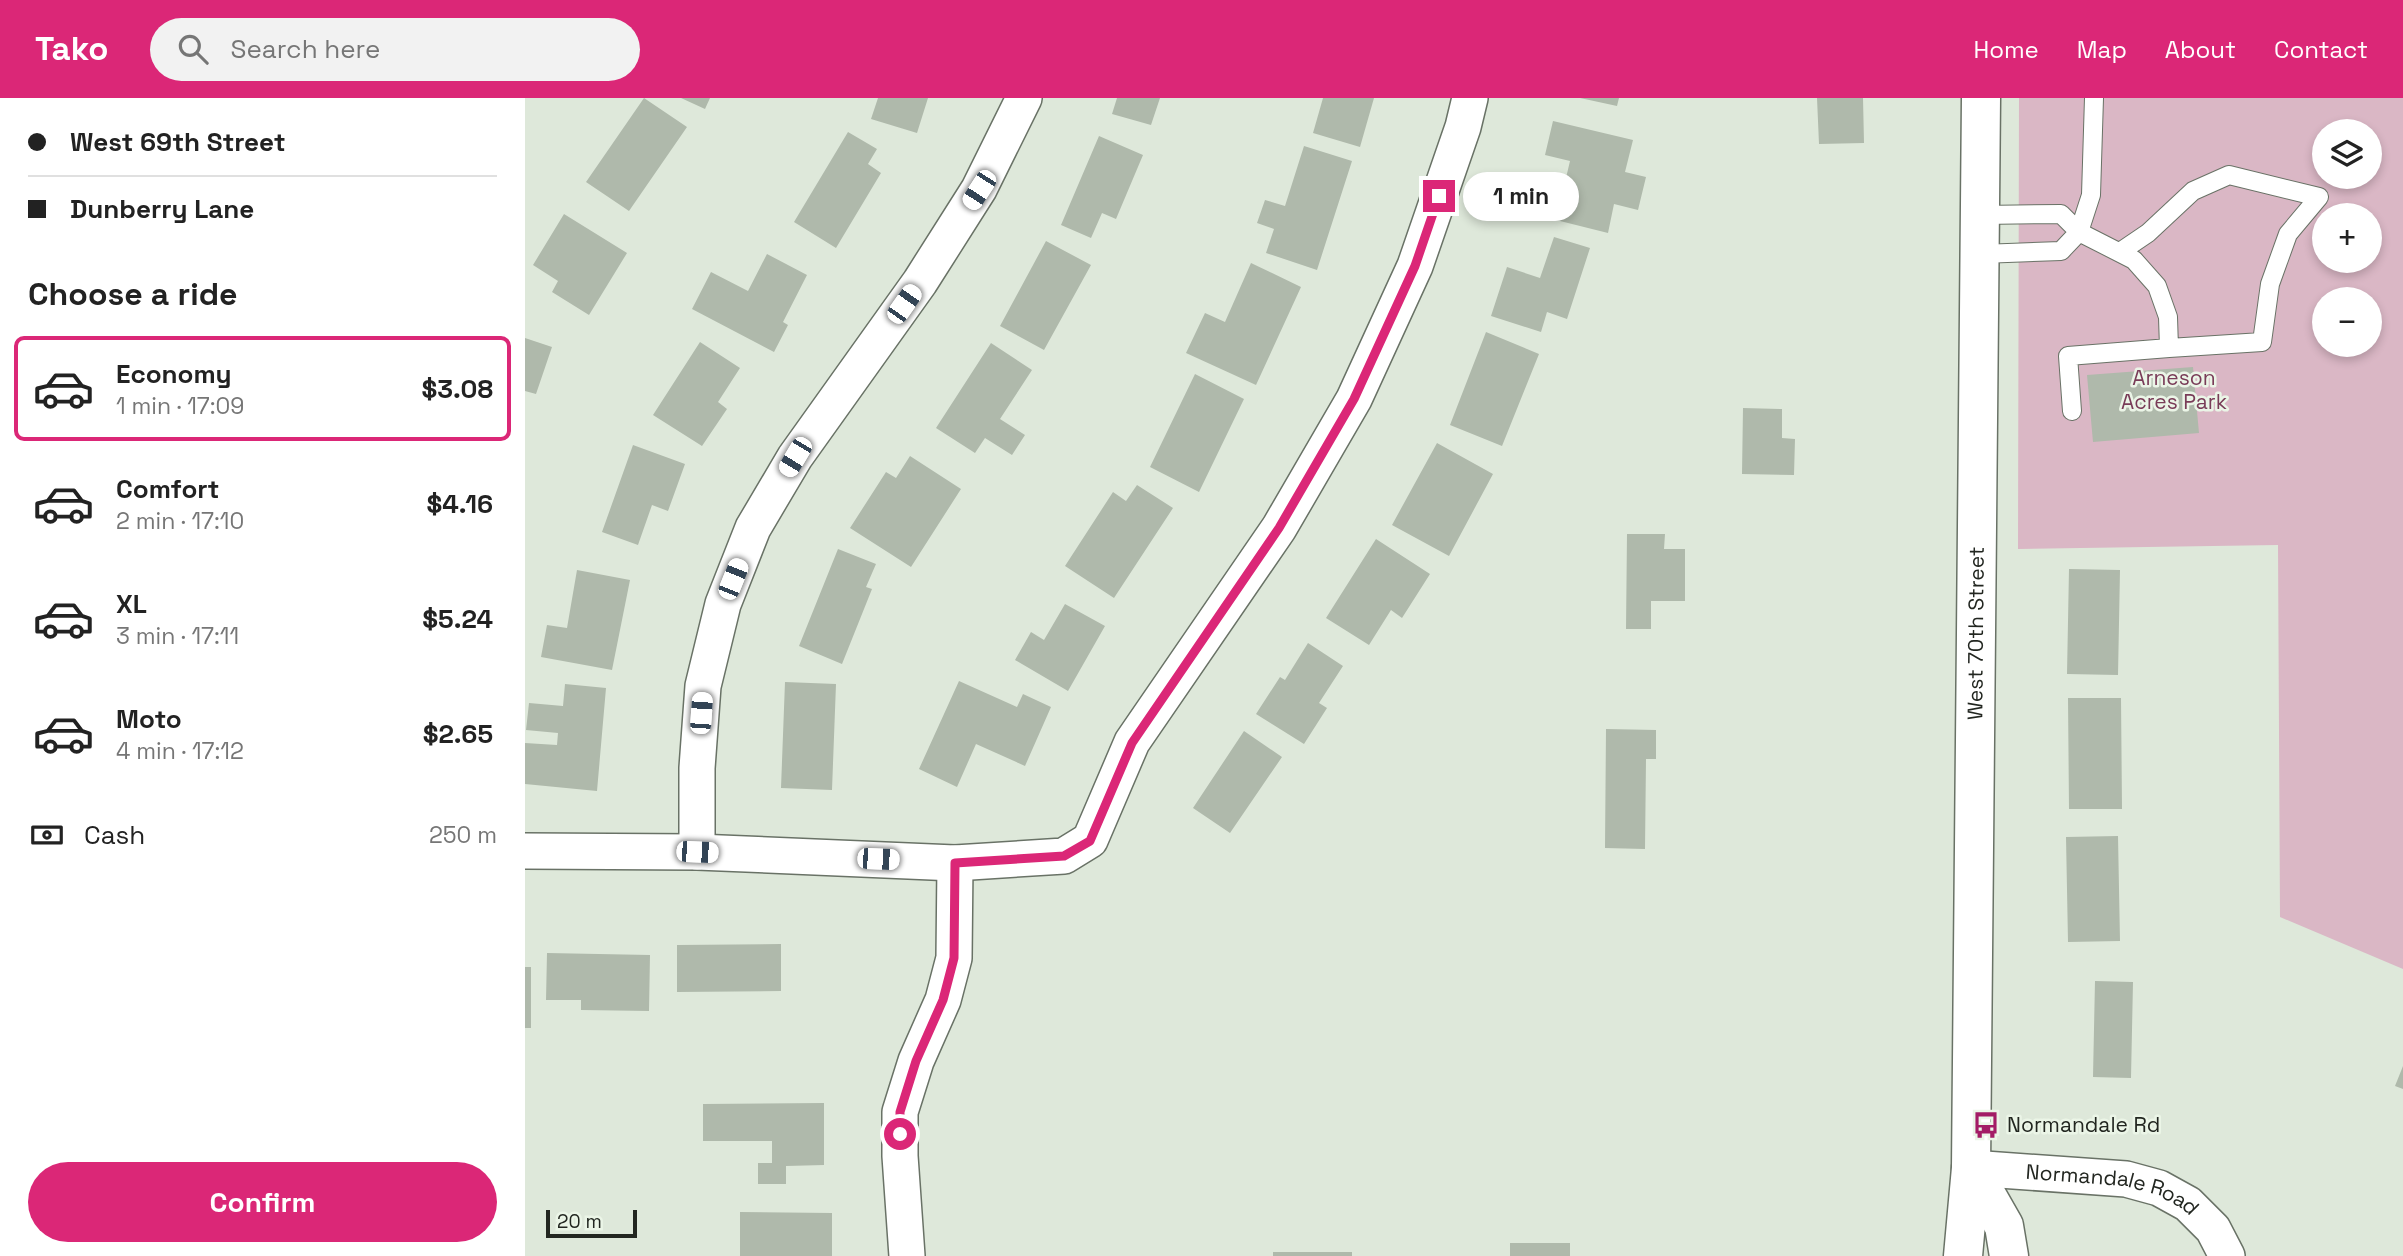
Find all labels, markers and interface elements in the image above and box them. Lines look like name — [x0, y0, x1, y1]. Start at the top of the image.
search box — [150, 18, 640, 81]
text: Tako — [35, 28, 108, 70]
icon: search — [174, 30, 212, 68]
text: Search here — [230, 32, 380, 66]
text: Home — [1973, 34, 2039, 65]
text: Map — [2077, 34, 2127, 65]
text: About — [2165, 34, 2236, 65]
text: Contact — [2274, 34, 2368, 65]
map controls — [2312, 119, 2382, 357]
button: layers — [2312, 119, 2382, 189]
text: West 69th Street — [70, 125, 286, 159]
car — [959, 167, 1000, 213]
callout: 1 min — [1464, 172, 1579, 220]
route end — [1423, 180, 1455, 212]
text: 1 min — [1493, 181, 1549, 211]
text: Dunberry Lane — [70, 192, 254, 226]
button: + — [2312, 203, 2382, 273]
text: Choose a ride — [28, 274, 238, 314]
car — [884, 281, 925, 327]
button: − — [2312, 287, 2382, 357]
icon: car — [32, 357, 95, 420]
text: Economy — [116, 357, 232, 391]
park label: Arneson Acres Park — [2121, 364, 2227, 415]
text: $3.08 — [422, 372, 493, 406]
text: 1 min · 17:09 — [116, 391, 244, 421]
car — [776, 434, 815, 480]
icon: car — [32, 472, 95, 535]
text: Comfort — [116, 472, 219, 506]
text: $4.16 — [426, 487, 493, 521]
text: 2 min · 17:10 — [116, 506, 244, 536]
street label: West 70th Street — [1961, 546, 1990, 720]
car — [716, 556, 751, 602]
icon: car — [32, 587, 95, 650]
text: XL — [116, 587, 147, 621]
text: $5.24 — [422, 602, 493, 636]
text: 3 min · 17:11 — [116, 621, 239, 651]
car — [690, 691, 713, 735]
icon: car — [32, 702, 95, 765]
text: Moto — [116, 702, 182, 736]
text: $2.65 — [423, 717, 493, 751]
text: 4 min · 17:12 — [116, 736, 244, 766]
icon: cash — [28, 816, 66, 854]
text: Cash — [84, 818, 145, 852]
text: 250 m — [429, 820, 497, 850]
car — [676, 841, 719, 863]
car — [857, 848, 900, 870]
bus stop icon: Normandale Rd — [1971, 1110, 2001, 1140]
place label: Normandale Rd — [2007, 1111, 2160, 1138]
route start — [884, 1118, 916, 1150]
street label: Normandale Road — [2025, 1158, 2205, 1220]
button: Confirm — [28, 1162, 497, 1242]
scale bar — [546, 1207, 637, 1239]
text: 20 m — [557, 1209, 602, 1234]

